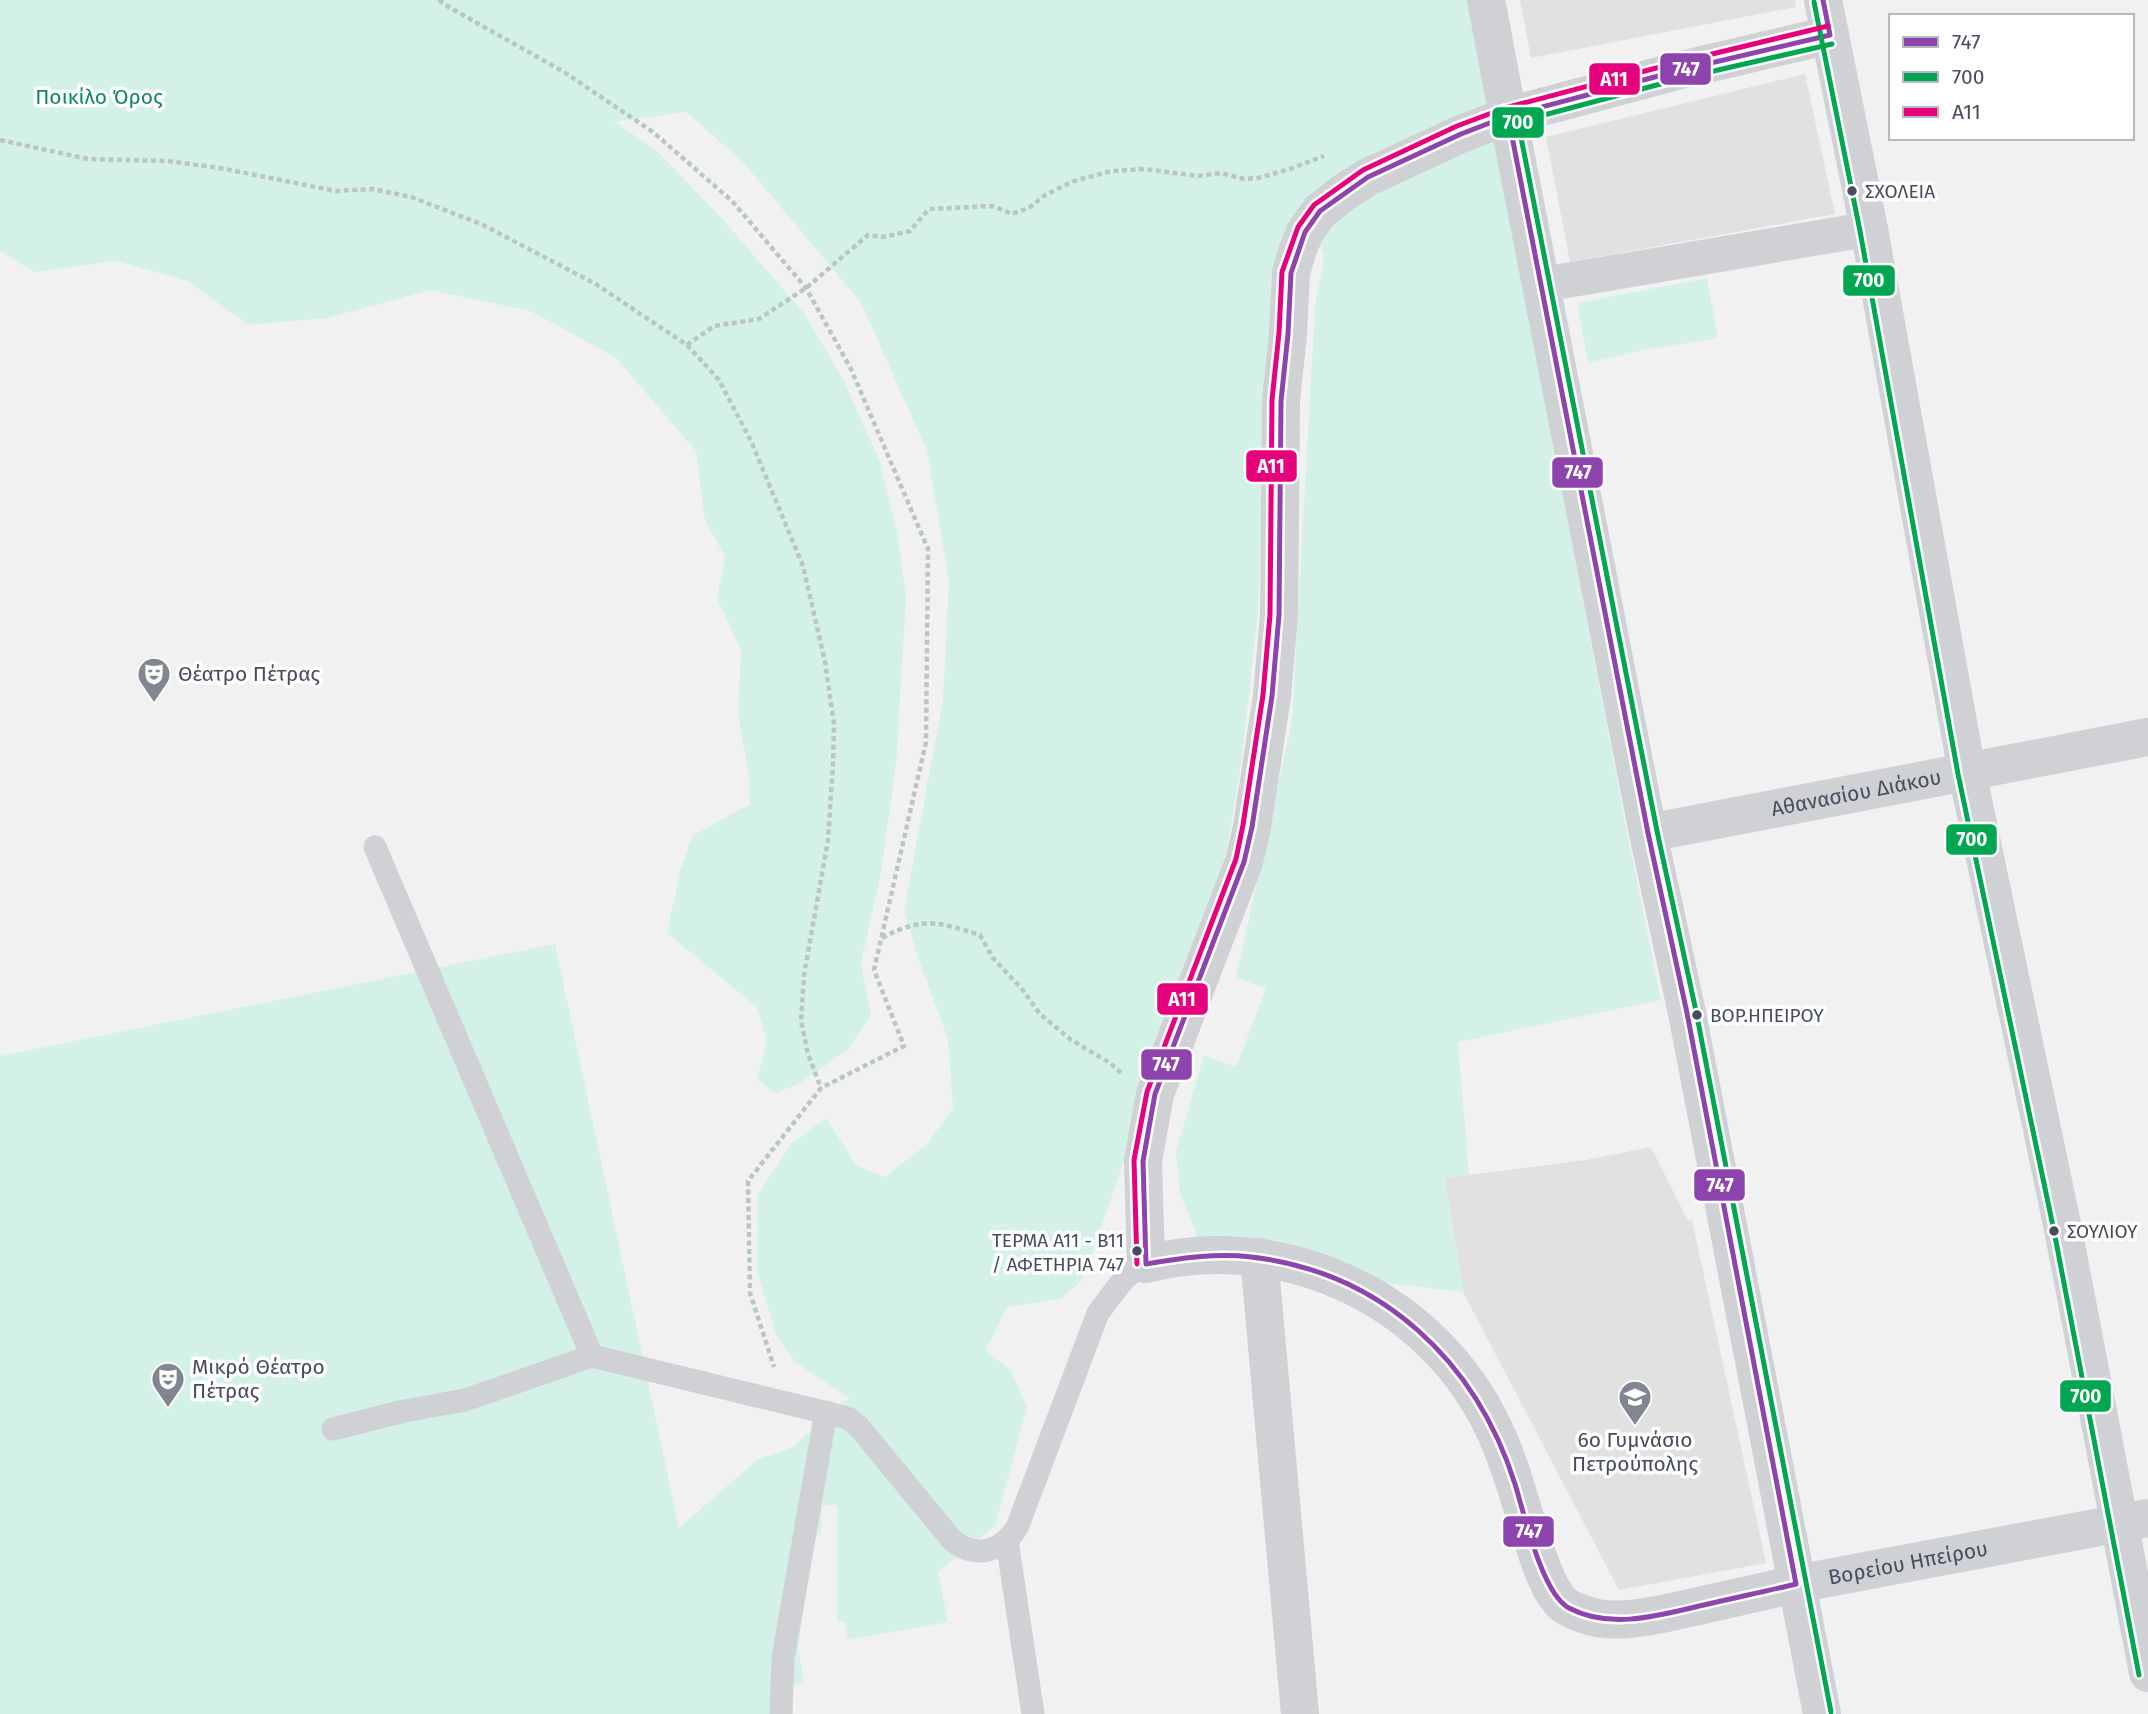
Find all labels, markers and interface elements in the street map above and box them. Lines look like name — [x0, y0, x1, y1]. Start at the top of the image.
legend — [1889, 14, 2134, 140]
text: 747 — [1952, 29, 1980, 55]
line badge: 747 — [1659, 52, 1712, 86]
text: 747 — [1672, 58, 1700, 81]
line badge: Α11 — [1588, 62, 1641, 96]
text: 700 — [1952, 64, 1985, 90]
text: Α11 — [1599, 68, 1628, 91]
park label: Ποικίλο Όρος — [35, 84, 163, 110]
text: Α11 — [1952, 99, 1981, 125]
line badge: 700 — [1491, 106, 1545, 139]
text: 700 — [1503, 111, 1533, 134]
place label: ΣΧΟΛΕΙΑ — [1865, 180, 1935, 203]
marker: ΣΧΟΛΕΙΑ — [1845, 184, 1859, 198]
line badge: 700 — [1842, 264, 1896, 297]
text: 700 — [1854, 269, 1884, 292]
line badge: Α11 — [1245, 449, 1298, 483]
text: Α11 — [1256, 455, 1285, 478]
line badge: 747 — [1551, 456, 1604, 489]
text: 747 — [1564, 461, 1592, 484]
theatre icon: Θέατρο Πέτρας — [135, 655, 173, 704]
place label: Θέατρο Πέτρας — [178, 661, 320, 687]
street label: Αθανασίου Διάκου — [1769, 764, 1943, 822]
line badge: 700 — [1945, 823, 1998, 856]
text: 700 — [1957, 828, 1987, 851]
line badge: Α11 — [1156, 982, 1209, 1016]
text: Α11 — [1167, 988, 1196, 1011]
place label: ΒΟΡ.ΗΠΕΙΡΟΥ — [1710, 1004, 1824, 1027]
marker: ΒΟΡ.ΗΠΕΙΡΟΥ — [1690, 1008, 1704, 1022]
line badge: 747 — [1140, 1048, 1193, 1081]
text: 747 — [1152, 1053, 1180, 1076]
line badge: 747 — [1693, 1168, 1746, 1202]
text: 747 — [1706, 1174, 1734, 1197]
place label: ΣΟΥΛΙΟΥ — [2067, 1220, 2138, 1243]
marker: ΣΟΥΛΙΟΥ — [2047, 1224, 2061, 1238]
place label: ΤΕΡΜΑ Α11 - Β11 / ΑΦΕΤΗΡΙΑ 747 — [992, 1229, 1124, 1276]
marker: ΤΕΡΜΑ Α11 - Β11 / ΑΦΕΤΗΡΙΑ 747 — [1130, 1244, 1144, 1258]
place label: Μικρό Θέατρο Πέτρας — [192, 1354, 325, 1404]
theatre icon: Μικρό Θέατρο Πέτρας — [149, 1360, 187, 1409]
school or university icon: 6ο Γυμνάσιο Πετρούπολης — [1616, 1378, 1654, 1427]
line badge: 700 — [2059, 1379, 2112, 1413]
text: 700 — [2071, 1385, 2101, 1408]
place label: 6ο Γυμνάσιο Πετρούπολης — [1572, 1427, 1698, 1477]
line badge: 747 — [1502, 1515, 1555, 1548]
text: 747 — [1515, 1520, 1543, 1543]
street label: Βορείου Ηπείρου — [1826, 1535, 1990, 1591]

